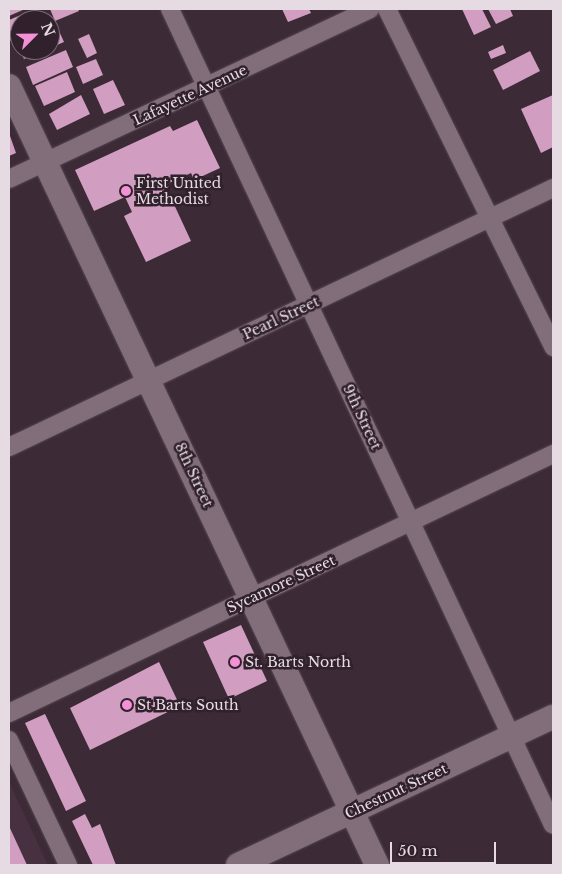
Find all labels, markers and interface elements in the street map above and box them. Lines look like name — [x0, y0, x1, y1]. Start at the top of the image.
north arrow — [10, 10, 60, 60]
text: N — [37, 20, 59, 39]
street label: Lafayette Avenue — [130, 61, 250, 129]
place label: First United Methodist — [136, 175, 221, 208]
marker: First United Methodist — [120, 185, 132, 197]
street label: Pearl Street — [240, 293, 322, 343]
street label: 9th Street — [340, 382, 384, 452]
street label: 8th Street — [172, 440, 216, 510]
street label: Sycamore Street — [224, 552, 338, 616]
place label: St. Barts North — [245, 654, 351, 670]
marker: St. Barts North — [229, 656, 241, 668]
place label: St Barts South — [137, 697, 239, 713]
marker: St Barts South — [121, 699, 133, 711]
street label: Chestnut Street — [342, 760, 450, 822]
scale bar — [392, 832, 498, 864]
text: 50 m — [398, 841, 438, 860]

